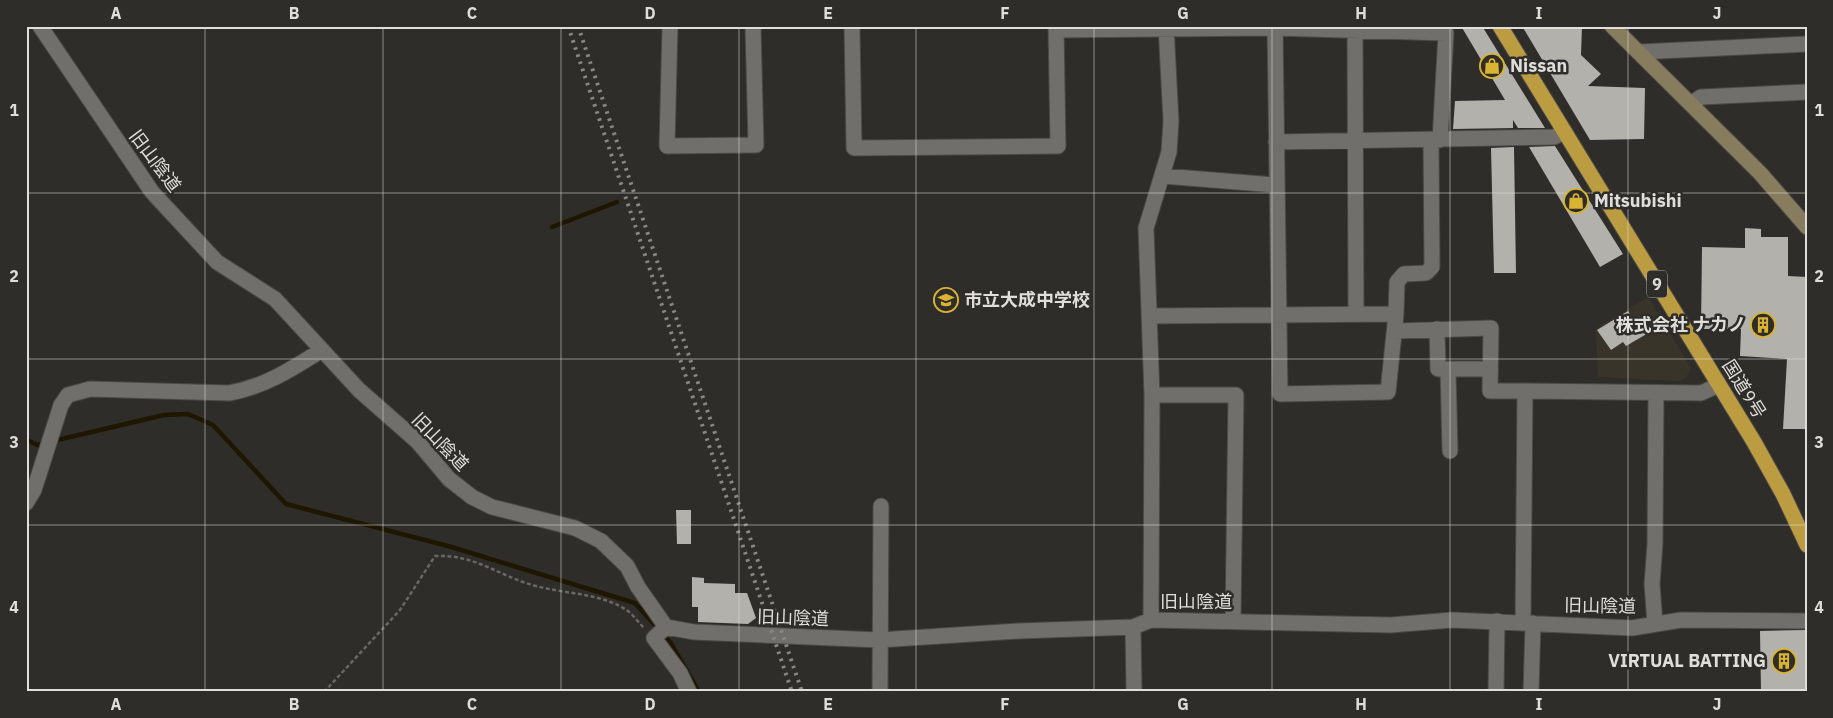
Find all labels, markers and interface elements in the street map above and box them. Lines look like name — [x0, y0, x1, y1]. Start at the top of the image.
text: A — [111, 3, 122, 23]
text: B — [289, 3, 300, 23]
text: C — [467, 3, 477, 23]
text: D — [644, 3, 656, 23]
text: E — [823, 3, 833, 23]
text: F — [1000, 3, 1010, 23]
text: G — [1177, 3, 1189, 23]
text: H — [1355, 3, 1367, 23]
text: I — [1536, 3, 1543, 23]
text: J — [1713, 3, 1721, 23]
shop icon: Nissan — [1479, 53, 1505, 79]
place label: Nissan — [1510, 54, 1567, 77]
text: 1 — [9, 100, 19, 120]
text: 1 — [1814, 100, 1824, 120]
street label: 旧山陰道 — [125, 125, 186, 196]
shop icon: Mitsubishi — [1563, 188, 1589, 214]
place label: Mitsubishi — [1594, 189, 1682, 212]
text: 2 — [9, 266, 19, 286]
text: 2 — [1814, 266, 1824, 286]
road number: 9 — [1647, 270, 1667, 298]
school or university icon: 市立大成中学校 — [933, 287, 959, 313]
place label: 市立大成中学校 — [964, 288, 1090, 311]
building icon: 株式会社 ナカノ — [1750, 312, 1776, 338]
place label: 株式会社 ナカノ — [1616, 313, 1746, 336]
street label: 国道9号 — [1717, 355, 1771, 422]
street label: 旧山陰道 — [407, 408, 474, 476]
text: 3 — [9, 432, 19, 452]
text: 3 — [1814, 432, 1824, 452]
street label: 旧山陰道 — [1160, 590, 1232, 613]
street label: 旧山陰道 — [1564, 593, 1636, 618]
text: 4 — [9, 597, 19, 617]
text: 4 — [1814, 597, 1824, 617]
street label: 旧山陰道 — [757, 605, 829, 630]
building icon: VIRTUAL BATTING — [1771, 648, 1797, 674]
place label: VIRTUAL BATTING — [1608, 649, 1766, 672]
text: A — [111, 694, 122, 714]
text: B — [289, 694, 300, 714]
text: C — [467, 694, 477, 714]
text: D — [644, 694, 656, 714]
text: E — [823, 694, 833, 714]
text: F — [1000, 694, 1010, 714]
text: G — [1177, 694, 1189, 714]
text: H — [1355, 694, 1367, 714]
text: I — [1536, 694, 1543, 714]
text: J — [1713, 694, 1721, 714]

